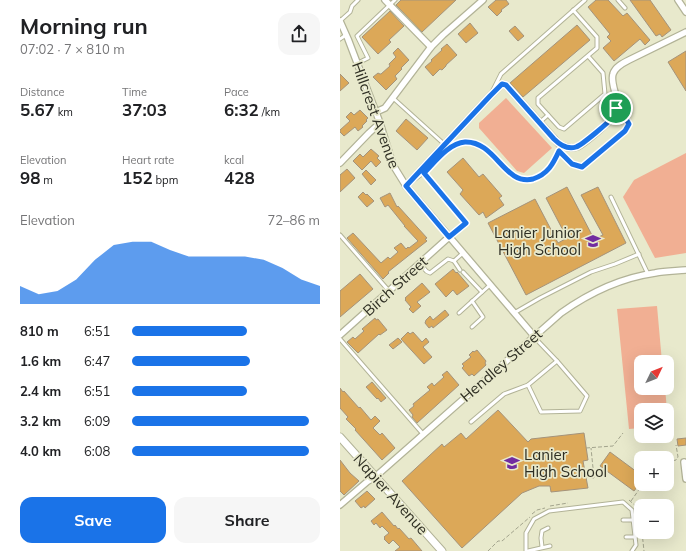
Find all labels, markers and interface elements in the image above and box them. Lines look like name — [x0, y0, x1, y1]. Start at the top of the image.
text: Morning run — [20, 12, 148, 40]
button: share — [278, 13, 320, 55]
text: 07:02 · 7 × 810 m — [20, 41, 125, 57]
street label: Hillcrest Avenue — [348, 59, 404, 171]
text: Distance — [20, 85, 64, 99]
text: Time — [122, 85, 147, 99]
text: Pace — [224, 85, 249, 99]
pin — [599, 91, 633, 125]
icon: arrive — [605, 97, 627, 119]
text: 5.67 — [20, 99, 55, 120]
text: 37:03 — [122, 99, 167, 120]
text: 6:32 — [224, 99, 259, 120]
text: km — [55, 105, 73, 119]
text: /km — [259, 105, 280, 119]
text: Elevation — [20, 153, 67, 167]
text: Heart rate — [122, 153, 174, 167]
text: kcal — [224, 153, 244, 167]
text: 98 — [20, 167, 40, 188]
text: 152 — [122, 167, 153, 188]
text: 428 — [224, 167, 255, 188]
text: m — [40, 173, 53, 187]
text: bpm — [153, 173, 178, 187]
text: Elevation — [20, 212, 75, 228]
text: 72–86 m — [267, 212, 320, 228]
place label: Lanier Junior High School — [494, 223, 582, 259]
school or university icon: Lanier Junior High School — [584, 232, 602, 250]
street label: Birch Street — [359, 252, 431, 320]
text: 810 m — [20, 323, 59, 339]
text: 6:51 — [84, 323, 110, 339]
street label: Hendley Street — [456, 324, 546, 406]
text: 1.6 km — [20, 353, 61, 369]
text: 6:47 — [84, 353, 110, 369]
north arrow — [634, 355, 674, 395]
map controls — [634, 355, 674, 539]
text: 2.4 km — [20, 383, 61, 399]
text: 6:51 — [84, 383, 110, 399]
button: layers — [634, 403, 674, 443]
text: 3.2 km — [20, 413, 61, 429]
text: 6:09 — [84, 413, 110, 429]
text: 4.0 km — [20, 443, 61, 459]
text: 6:08 — [84, 443, 110, 459]
place label: Lanier High School — [524, 445, 607, 481]
street label: Napier Avenue — [350, 450, 432, 538]
button: + — [634, 451, 674, 491]
school or university icon: Lanier High School — [503, 454, 521, 472]
button: Save — [20, 497, 166, 543]
button: Share — [174, 497, 320, 543]
button: − — [634, 499, 674, 539]

